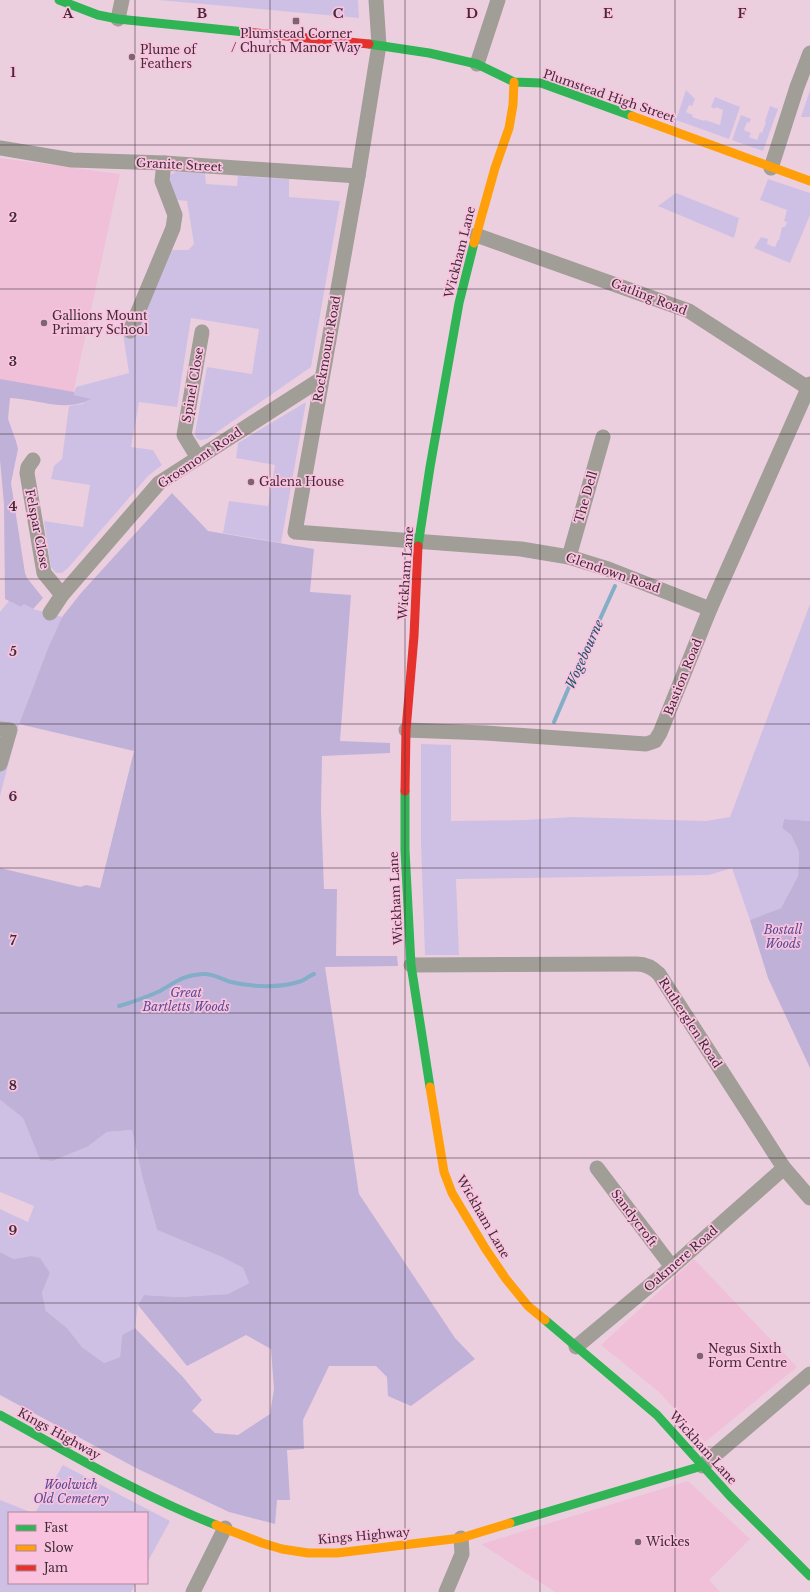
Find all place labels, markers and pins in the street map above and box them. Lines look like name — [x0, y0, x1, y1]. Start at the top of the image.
marker: Plumstead Corner / Church Manor Way — [291, 16, 301, 26]
place label: Plumstead Corner / Church Manor Way — [231, 26, 361, 55]
place label: Plume of Feathers — [140, 42, 198, 71]
marker: Plume of Feathers — [127, 52, 137, 62]
place label: Gallions Mount Primary School — [52, 308, 148, 337]
marker: Gallions Mount Primary School — [39, 318, 49, 328]
place label: Galena House — [259, 474, 344, 489]
marker: Galena House — [246, 477, 256, 487]
place label: Negus Sixth Form Centre — [708, 1341, 787, 1370]
marker: Negus Sixth Form Centre — [695, 1351, 705, 1361]
place label: Wickes — [645, 1534, 690, 1549]
marker: Wickes — [633, 1537, 643, 1547]

